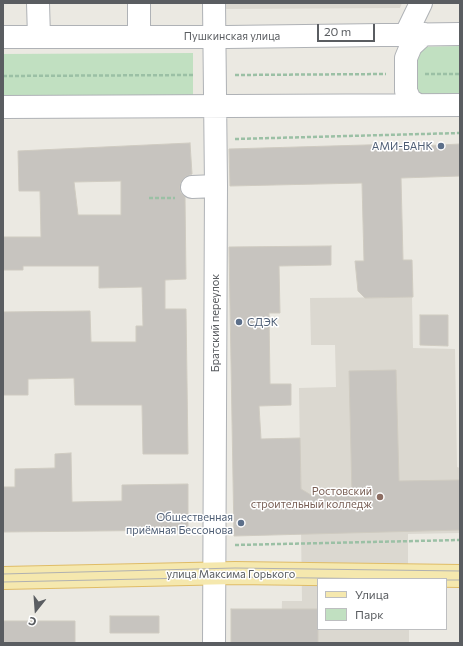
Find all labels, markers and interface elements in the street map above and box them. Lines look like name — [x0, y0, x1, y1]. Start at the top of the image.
scale bar — [319, 16, 377, 42]
text: 20 m — [324, 24, 351, 38]
street label: Пушкинская улица — [184, 29, 280, 43]
place label: АМИ-БАНК — [372, 139, 433, 153]
marker: АМИ-БАНК — [436, 141, 446, 151]
street label: Братский переулок — [208, 274, 222, 372]
place label: СДЭК — [247, 315, 278, 329]
marker: СДЭК — [234, 317, 244, 327]
place label: Ростовский строительный колледж — [251, 484, 372, 510]
marker: Ростовский строительный колледж — [375, 492, 385, 502]
place label: Обшественная приёмная Бессонова — [126, 510, 233, 536]
marker: Обшественная приёмная Бессонова — [236, 518, 246, 528]
street label: улица Максима Горького — [167, 567, 295, 581]
legend — [317, 578, 447, 630]
text: Улица — [355, 587, 389, 601]
north arrow — [16, 590, 56, 630]
text: Парк — [355, 607, 384, 621]
text: С — [27, 615, 38, 629]

